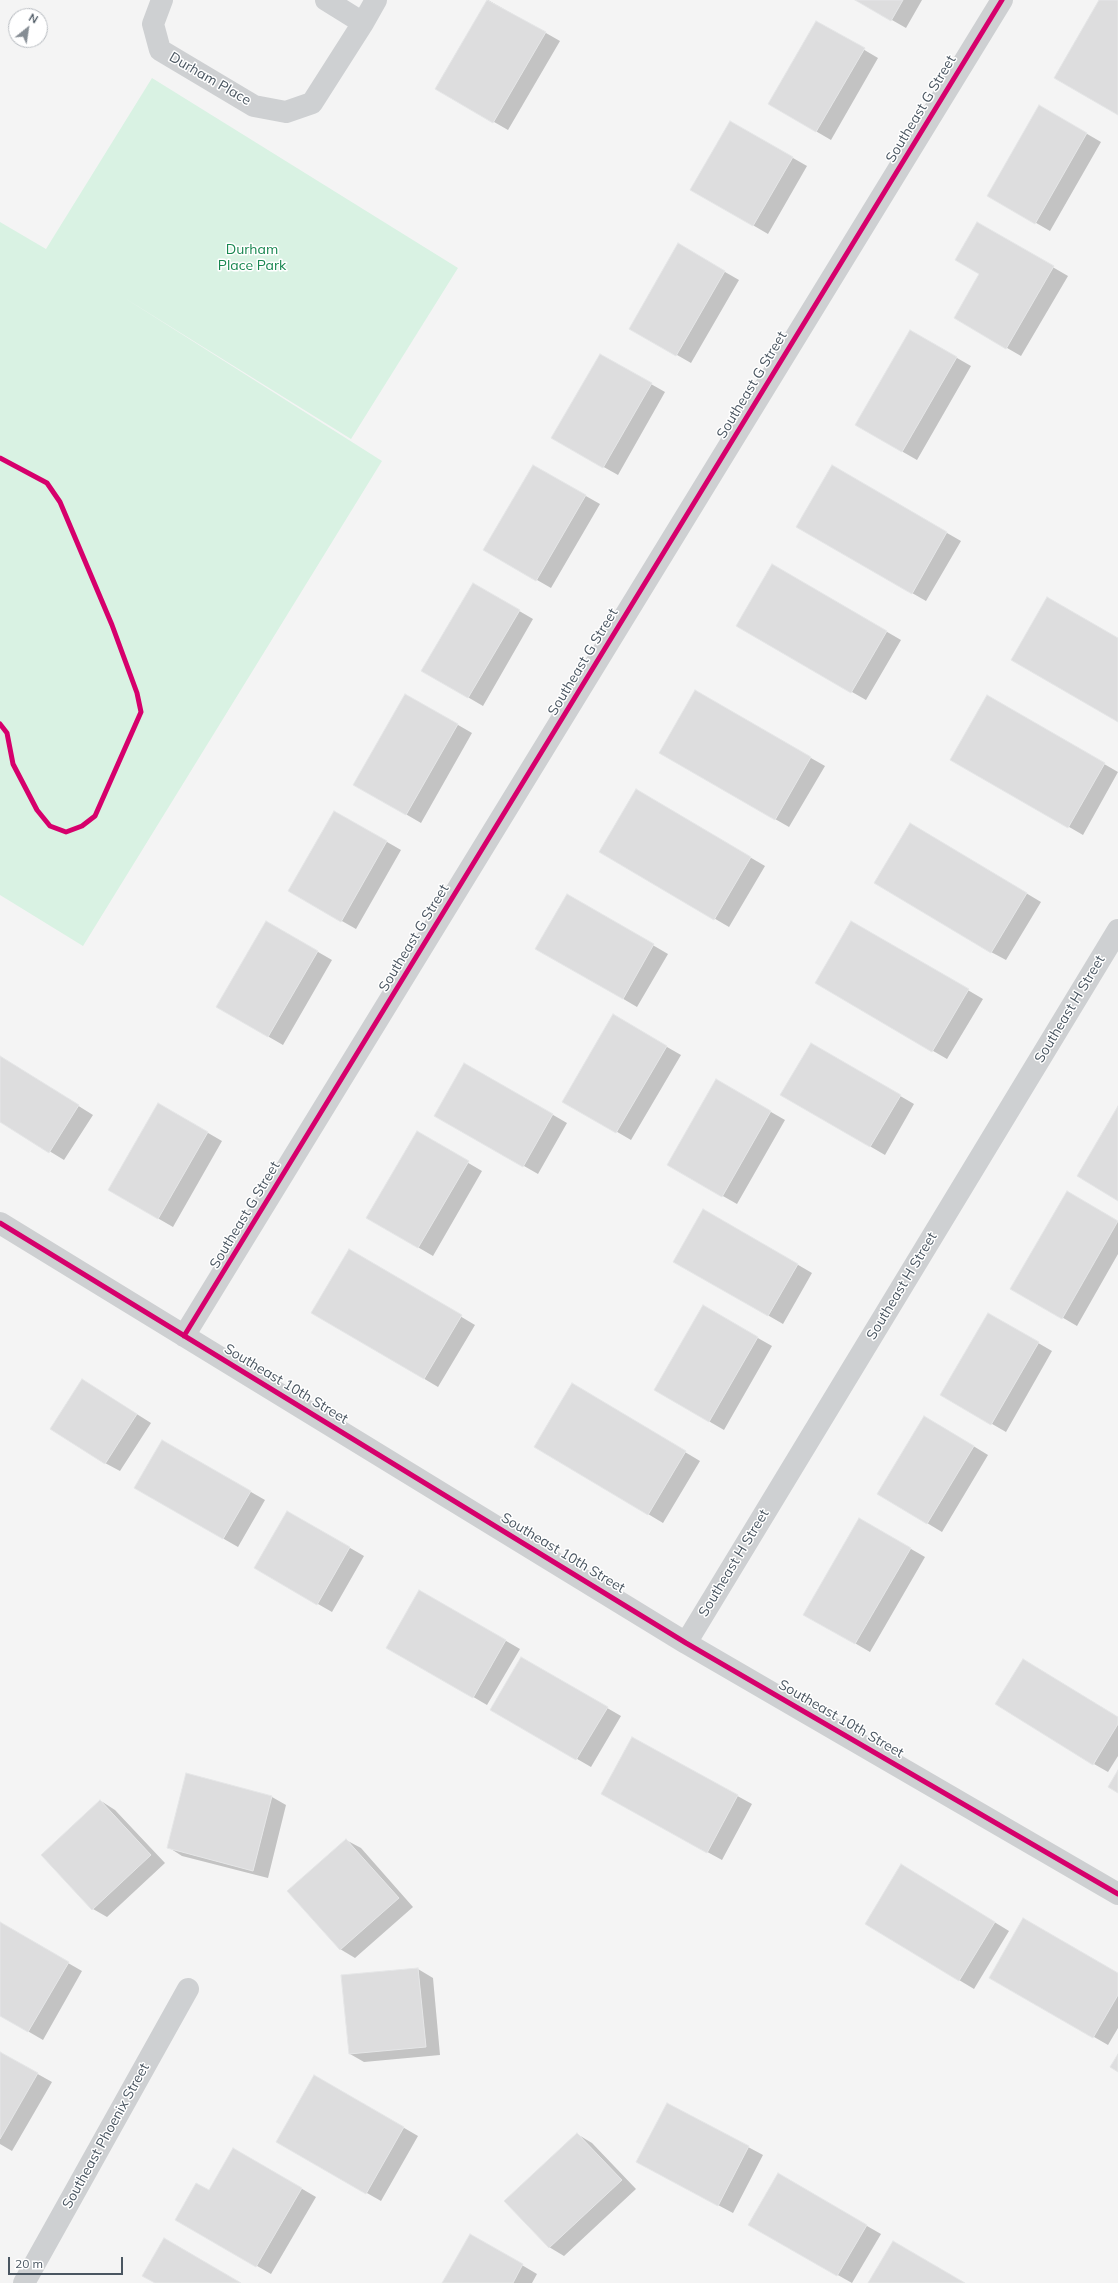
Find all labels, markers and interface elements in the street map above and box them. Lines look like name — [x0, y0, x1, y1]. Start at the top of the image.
north arrow — [8, 8, 48, 48]
text: N — [26, 10, 41, 27]
street label: Durham Place — [166, 49, 254, 109]
street label: Southeast G Street — [882, 52, 960, 166]
park label: Durham Place Park — [218, 242, 286, 274]
street label: Southeast G Street — [713, 328, 791, 442]
street label: Southeast G Street — [544, 605, 622, 719]
street label: Southeast G Street — [375, 881, 453, 995]
street label: Southeast H Street — [1031, 952, 1109, 1066]
street label: Southeast G Street — [206, 1158, 284, 1272]
street label: Southeast H Street — [863, 1229, 941, 1343]
street label: Southeast 10th Street — [221, 1340, 351, 1428]
street label: Southeast H Street — [695, 1506, 773, 1620]
street label: Southeast 10th Street — [498, 1509, 628, 1597]
street label: Southeast 10th Street — [775, 1676, 907, 1762]
street label: Southeast Phoenix Street — [59, 2060, 153, 2212]
scale bar — [10, 2249, 125, 2275]
text: 20 m — [15, 2256, 43, 2271]

